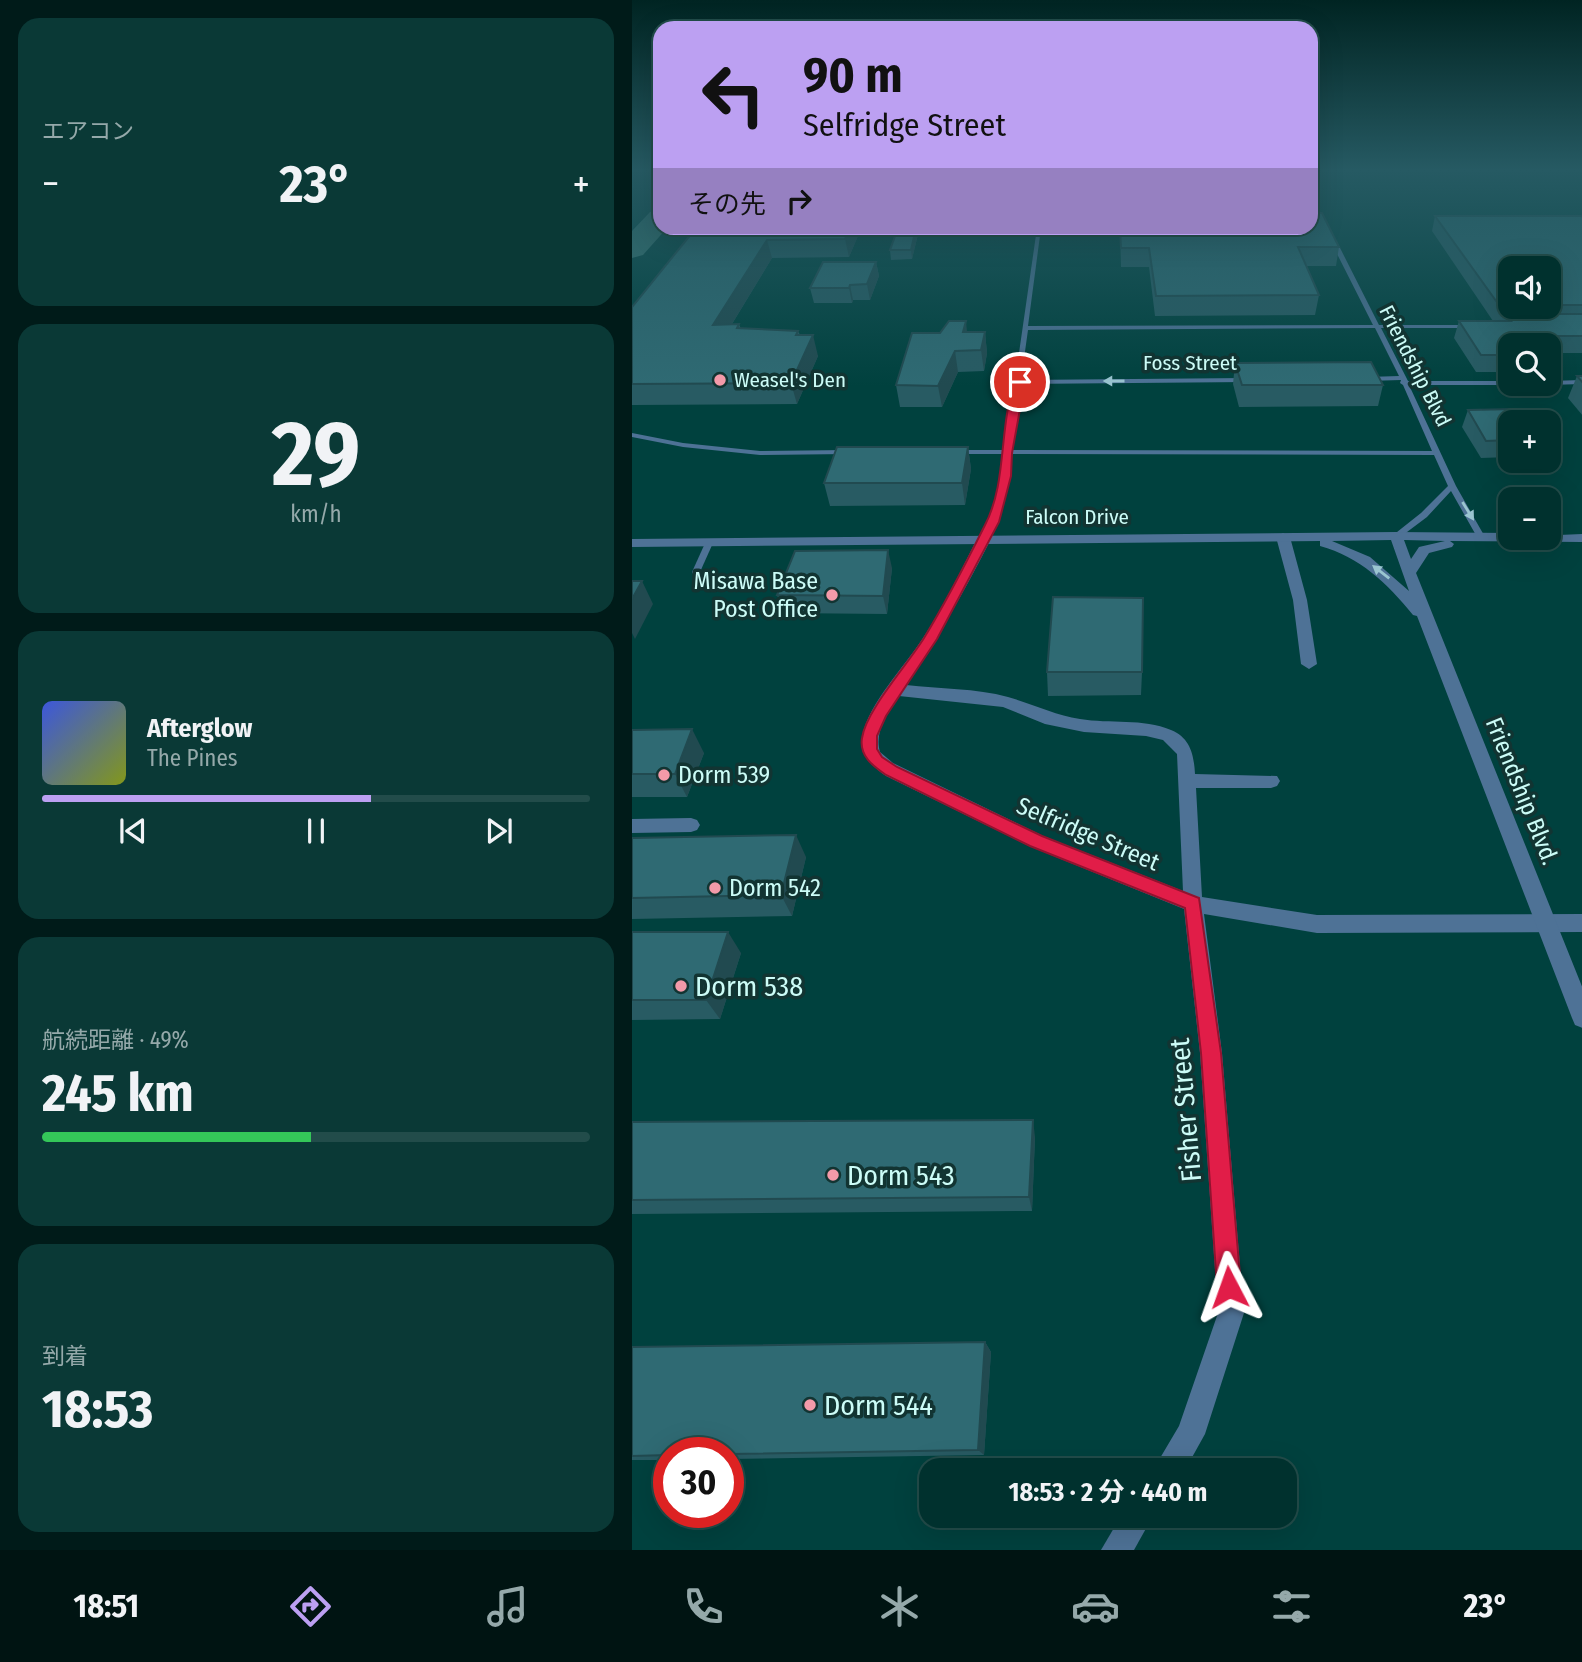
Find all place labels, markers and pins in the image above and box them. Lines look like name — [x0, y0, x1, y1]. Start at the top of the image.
pin — [990, 352, 1050, 412]
place label: Weasel's Den — [734, 367, 846, 393]
marker: Weasel's Den — [712, 372, 728, 388]
place label: Misawa Base Post Office — [694, 567, 818, 623]
marker: Misawa Base Post Office — [824, 587, 840, 603]
place label: Dorm 539 — [678, 761, 770, 789]
marker: Dorm 539 — [656, 767, 672, 783]
place label: Dorm 542 — [729, 874, 821, 902]
marker: Dorm 542 — [707, 880, 723, 896]
place label: Dorm 538 — [695, 970, 803, 1003]
marker: Dorm 538 — [673, 978, 689, 994]
place label: Dorm 543 — [847, 1159, 955, 1192]
marker: Dorm 543 — [825, 1167, 841, 1183]
place label: Dorm 544 — [824, 1389, 933, 1422]
marker: Dorm 544 — [802, 1397, 818, 1413]

